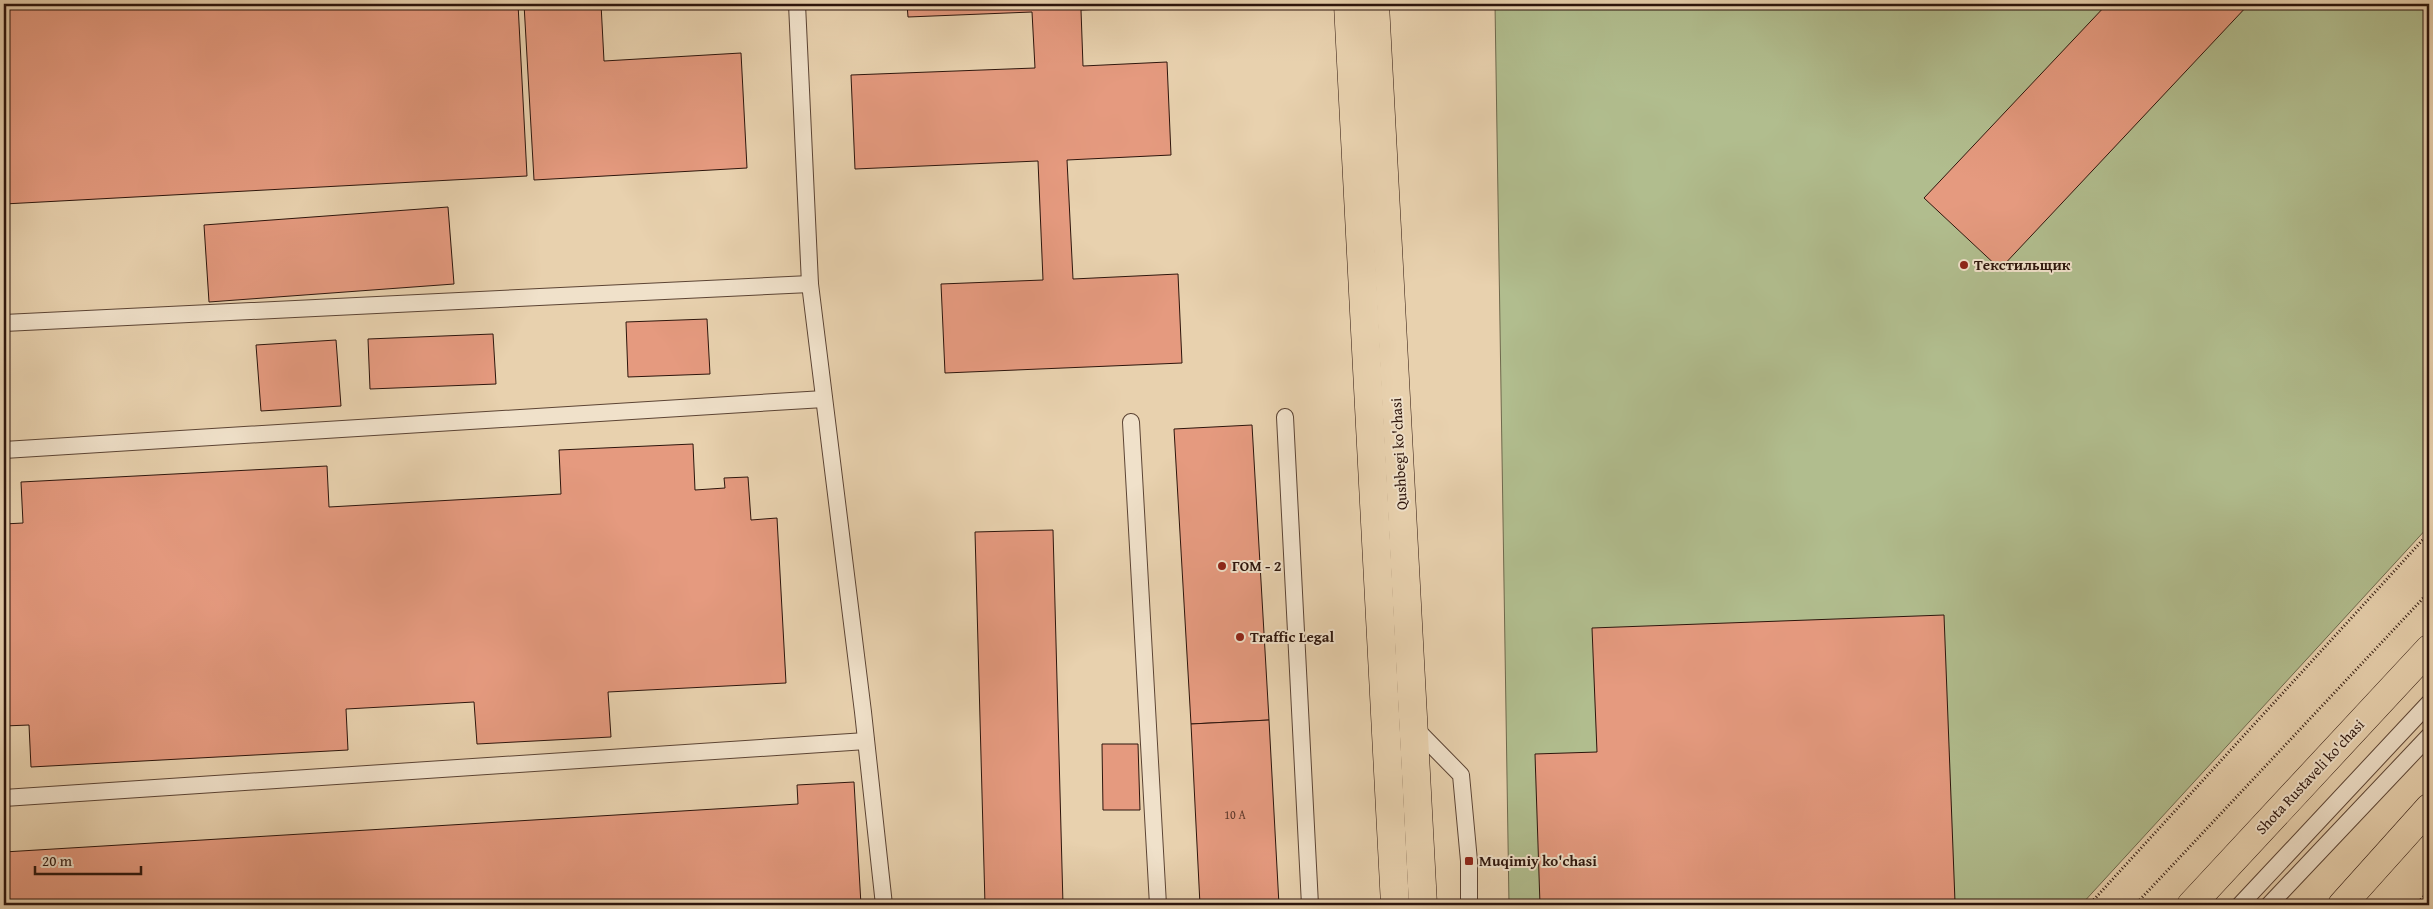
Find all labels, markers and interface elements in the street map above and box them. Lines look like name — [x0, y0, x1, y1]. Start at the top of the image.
place label: Текстильщик — [1974, 254, 2071, 275]
marker: Текстильщик — [1958, 259, 1970, 271]
street label: Qushbegi ko'chasi — [1385, 397, 1412, 511]
place label: ГОМ - 2 — [1232, 555, 1282, 576]
marker: ГОМ - 2 — [1216, 560, 1228, 572]
place label: Traffic Legal — [1250, 626, 1334, 647]
marker: Traffic Legal — [1234, 631, 1246, 643]
street label: Shota Rustaveli ko'chasi — [2251, 714, 2369, 839]
house number: 10 A — [1224, 806, 1246, 823]
scale bar — [35, 844, 141, 876]
text: 20 m — [42, 850, 73, 871]
place label: Muqimiy ko'chasi — [1479, 850, 1597, 871]
marker: Muqimiy ko'chasi — [1463, 855, 1475, 867]

